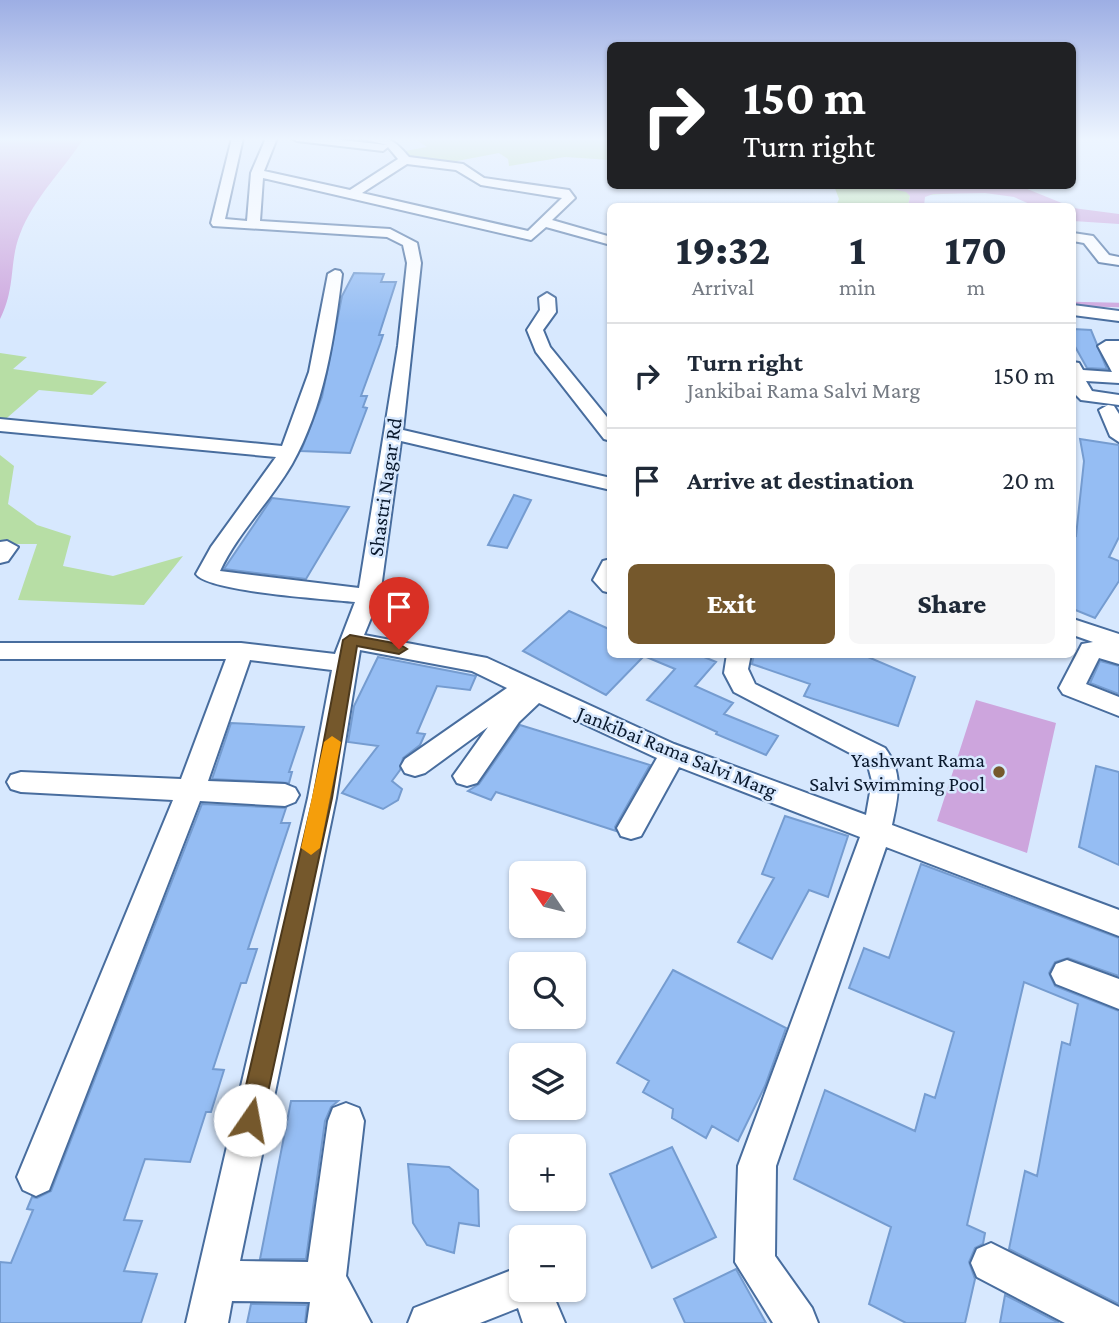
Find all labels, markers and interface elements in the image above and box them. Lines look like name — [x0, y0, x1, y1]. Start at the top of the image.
icon: right — [628, 70, 719, 161]
text: 150 m — [743, 70, 866, 125]
text: Turn right — [743, 128, 875, 164]
text: 19:32 — [676, 226, 770, 273]
text: 1 — [849, 226, 866, 273]
text: 170 — [945, 226, 1007, 273]
text: Arrival — [692, 274, 754, 300]
text: min — [839, 274, 876, 300]
text: m — [967, 274, 985, 300]
text: Turn right — [687, 348, 803, 377]
icon: right — [628, 357, 666, 395]
text: 150 m — [994, 361, 1055, 390]
text: Jankibai Rama Salvi Marg — [687, 377, 920, 403]
street label: Shastri Nagar Rd — [363, 416, 407, 558]
icon: arrive — [628, 462, 666, 500]
text: Arrive at destination — [687, 466, 914, 495]
text: 20 m — [1002, 466, 1055, 495]
button: Exit — [628, 564, 835, 644]
button: Share — [849, 564, 1055, 644]
pin — [369, 577, 429, 649]
icon: arrive — [380, 588, 418, 626]
street label: Jankibai Rama Salvi Marg — [572, 700, 780, 803]
place label: Yashwant Rama Salvi Swimming Pool — [809, 748, 985, 796]
marker: Yashwant Rama Salvi Swimming Pool — [991, 764, 1007, 780]
north arrow — [509, 861, 586, 938]
map controls — [509, 861, 586, 1302]
button: search — [509, 952, 586, 1029]
button: layers — [509, 1043, 586, 1120]
position arrow — [213, 1083, 287, 1157]
button: + — [509, 1134, 586, 1211]
button: − — [509, 1225, 586, 1302]

